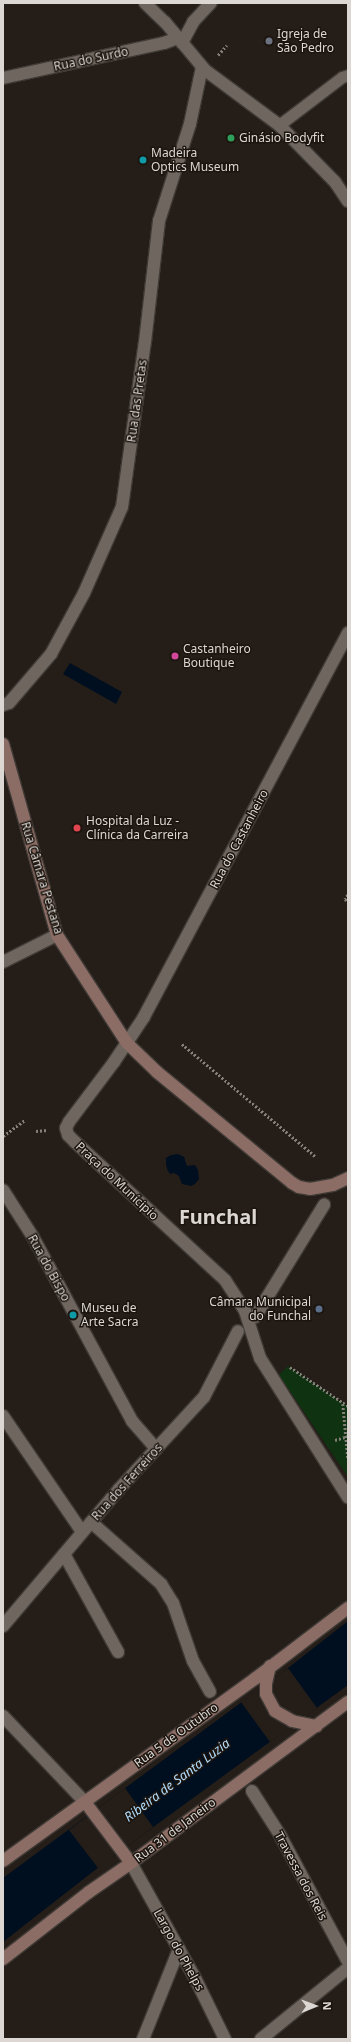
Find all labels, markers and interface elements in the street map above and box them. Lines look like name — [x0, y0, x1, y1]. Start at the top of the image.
place label: Igreja de São Pedro — [277, 27, 334, 55]
marker: Igreja de São Pedro — [264, 36, 274, 46]
street label: Rua do Surdo — [52, 44, 130, 74]
place label: Ginásio Bodyfit — [239, 131, 324, 145]
marker: Ginásio Bodyfit — [226, 133, 236, 143]
place label: Madeira Optics Museum — [151, 146, 239, 174]
marker: Madeira Optics Museum — [138, 155, 148, 165]
street label: Rua das Pretas — [124, 359, 150, 443]
place label: Castanheiro Boutique — [183, 642, 251, 670]
marker: Castanheiro Boutique — [170, 651, 180, 661]
street label: Rua do Castanheiro — [207, 787, 271, 891]
place label: Hospital da Luz - Clínica da Carreira — [86, 814, 188, 842]
street label: Rua Câmara Pestana — [18, 820, 66, 936]
marker: Hospital da Luz - Clínica da Carreira — [71, 822, 83, 834]
street label: Praça do Munícipio — [73, 1139, 161, 1223]
district label: Funchal — [179, 1204, 257, 1228]
street label: Rua do Bispo — [25, 1232, 73, 1304]
place label: Câmara Municipal do Funchal — [209, 1295, 311, 1323]
place label: Museu de Arte Sacra — [81, 1301, 138, 1329]
marker: Câmara Municipal do Funchal — [314, 1304, 324, 1314]
marker: Museu de Arte Sacra — [68, 1310, 78, 1320]
street label: Rua dos Ferreiros — [89, 1441, 165, 1523]
street label: Rua 5 de Outubro — [131, 1700, 221, 1770]
water label: Ribeira de Santa Luzia — [121, 1735, 233, 1825]
street label: Rua 31 de Janeiro — [131, 1795, 219, 1865]
street label: Travessa dos Reis — [272, 1829, 330, 1923]
street label: Largo do Phelps — [151, 1907, 207, 1993]
north arrow — [295, 1986, 335, 2026]
text: N — [320, 2001, 335, 2010]

